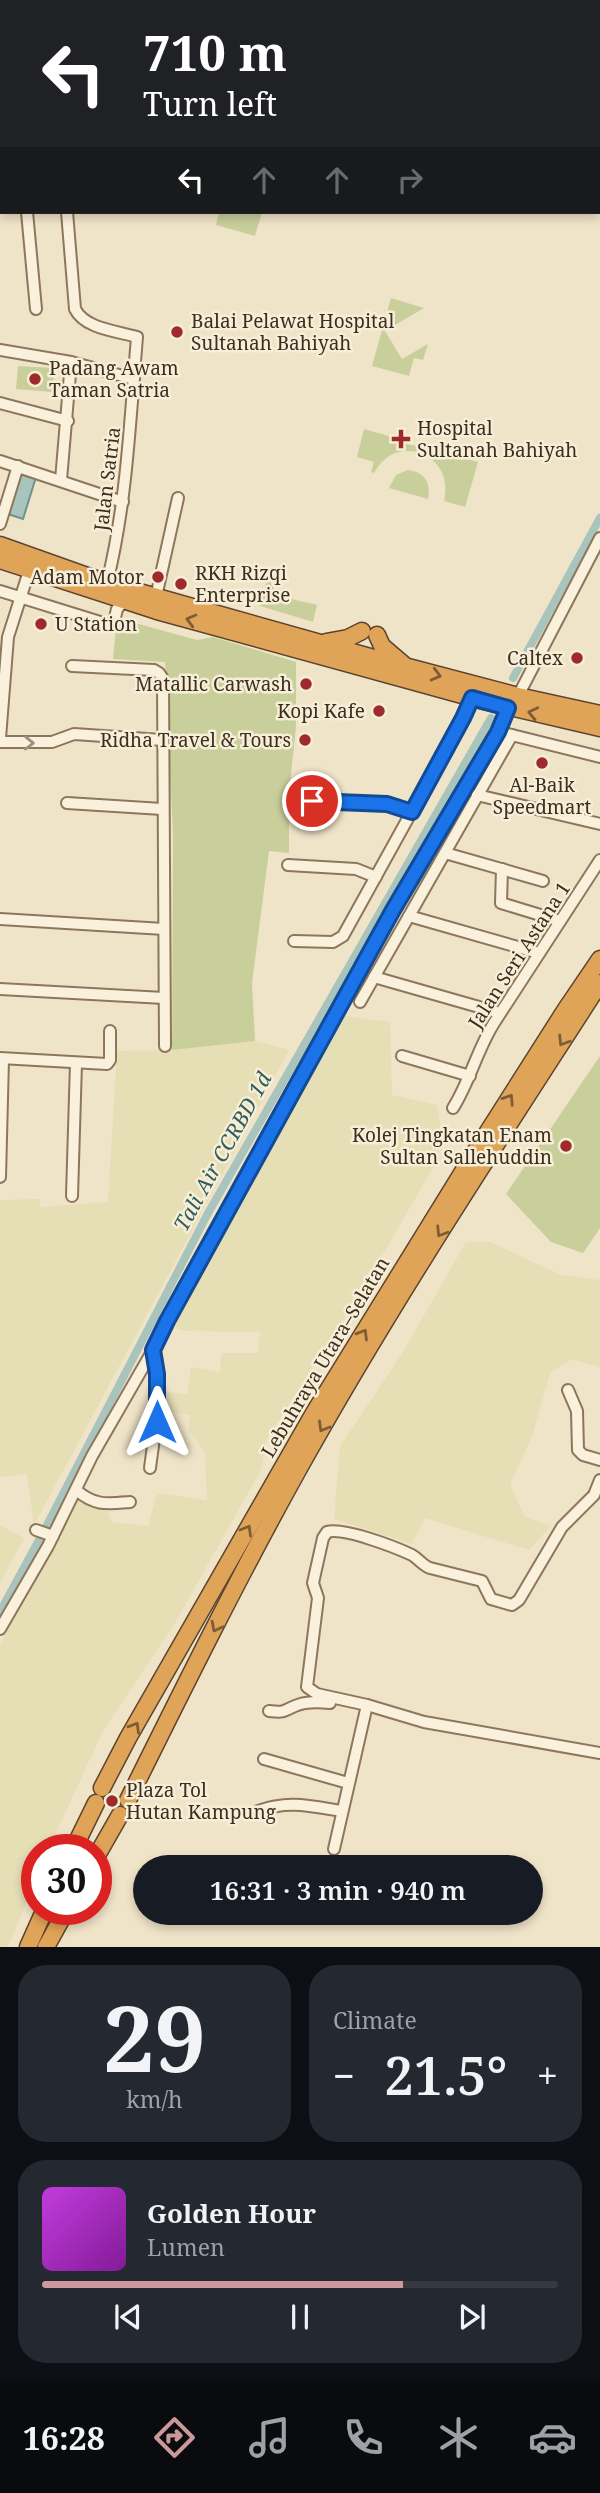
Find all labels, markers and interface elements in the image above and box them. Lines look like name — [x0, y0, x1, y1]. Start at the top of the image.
text: 710 m — [143, 19, 287, 85]
icon: left — [28, 28, 119, 119]
text: Turn left — [143, 82, 277, 125]
icon: left — [172, 161, 210, 199]
icon: ahead — [245, 161, 283, 199]
icon: ahead — [318, 161, 356, 199]
icon: right — [391, 161, 429, 199]
place label: Balai Pelawat Hospital Sultanah Bahiyah — [191, 308, 394, 356]
marker: Balai Pelawat Hospital Sultanah Bahiyah — [169, 324, 185, 340]
place label: Padang Awam Taman Satria — [49, 355, 179, 403]
marker: Padang Awam Taman Satria — [27, 371, 43, 387]
place label: Hospital Sultanah Bahiyah — [417, 415, 577, 463]
street label: Jalan Satria — [88, 425, 126, 534]
marker: Hospital Sultanah Bahiyah — [391, 429, 411, 449]
place label: RKH Rizqi Enterprise — [195, 560, 290, 608]
place label: Adam Motor — [30, 564, 144, 590]
marker: Adam Motor — [150, 569, 166, 585]
marker: RKH Rizqi Enterprise — [173, 576, 189, 592]
place label: U Station — [55, 611, 137, 637]
one-way arrow — [185, 614, 197, 629]
marker: U Station — [33, 616, 49, 632]
place label: Caltex — [507, 645, 563, 671]
marker: Caltex — [569, 650, 585, 666]
one-way arrow — [430, 667, 442, 681]
place label: Matallic Carwash — [135, 671, 292, 697]
marker: Matallic Carwash — [298, 676, 314, 692]
place label: Kopi Kafe — [277, 698, 365, 724]
marker: Kopi Kafe — [371, 703, 387, 719]
one-way arrow — [527, 707, 539, 722]
place label: Ridha Travel & Tours — [100, 727, 291, 753]
marker: Ridha Travel & Tours — [297, 732, 313, 748]
one-way arrow — [24, 735, 35, 751]
marker: Al-Baik Speedmart — [534, 755, 550, 771]
pin — [282, 771, 342, 831]
place label: Al-Baik Speedmart — [493, 772, 591, 820]
icon: arrive — [293, 782, 331, 820]
street label: Jalan Seri Astana 1 — [461, 877, 576, 1034]
one-way arrow — [559, 1033, 572, 1046]
water label: Tali Air CCRBD 1d — [167, 1066, 278, 1236]
one-way arrow — [500, 1094, 513, 1107]
place label: Kolej Tingkatan Enam Sultan Sallehuddin — [352, 1122, 552, 1170]
marker: Kolej Tingkatan Enam Sultan Sallehuddin — [558, 1138, 574, 1154]
one-way arrow — [437, 1225, 450, 1238]
street label: Lebuhraya Utara–Selatan — [255, 1252, 395, 1462]
one-way arrow — [354, 1328, 367, 1341]
position arrow — [120, 1385, 194, 1459]
one-way arrow — [318, 1420, 331, 1432]
one-way arrow — [239, 1524, 252, 1537]
one-way arrow — [210, 1620, 224, 1633]
one-way arrow — [126, 1722, 139, 1735]
place label: Plaza Tol Hutan Kampung — [126, 1777, 276, 1825]
marker: Plaza Tol Hutan Kampung — [104, 1793, 120, 1809]
speed limit sign: 30 — [21, 1834, 112, 1925]
text: 16:31 · 3 min · 940 m — [210, 1872, 466, 1908]
text: 29 — [103, 1975, 206, 2099]
text: Climate — [333, 2004, 417, 2036]
text: 21.5° — [384, 2039, 507, 2110]
text: − — [333, 2049, 355, 2101]
text: + — [537, 2049, 558, 2101]
text: km/h — [126, 2083, 183, 2115]
text: Golden Hour — [147, 2195, 316, 2231]
text: Lumen — [147, 2231, 225, 2263]
icon: previous — [109, 2298, 147, 2336]
icon: pause — [281, 2298, 319, 2336]
icon: next — [453, 2298, 491, 2336]
icon: directions — [150, 2413, 199, 2462]
icon: music — [245, 2413, 294, 2462]
icon: phone — [339, 2413, 388, 2462]
icon: climate — [434, 2413, 483, 2462]
icon: car — [528, 2413, 577, 2462]
text: 16:28 — [23, 2416, 105, 2459]

